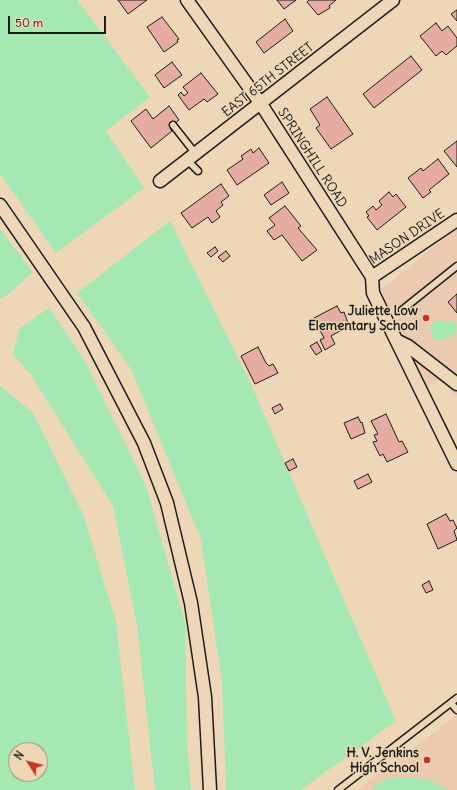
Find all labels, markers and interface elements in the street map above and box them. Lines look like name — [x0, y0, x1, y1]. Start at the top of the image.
scale bar — [10, 8, 108, 34]
text: 50 m — [15, 15, 43, 30]
street label: EAST 65TH STREET — [219, 39, 317, 121]
street label: SPRINGHILL ROAD — [274, 105, 350, 211]
street label: MASON DRIVE — [366, 206, 448, 268]
place label: Juliette Low Elementary School — [308, 303, 418, 334]
marker: Juliette Low Elementary School — [421, 313, 431, 323]
north arrow — [8, 742, 48, 782]
place label: H. V. Jenkins High School — [346, 745, 419, 776]
text: N — [11, 748, 27, 763]
marker: H. V. Jenkins High School — [422, 755, 432, 765]

